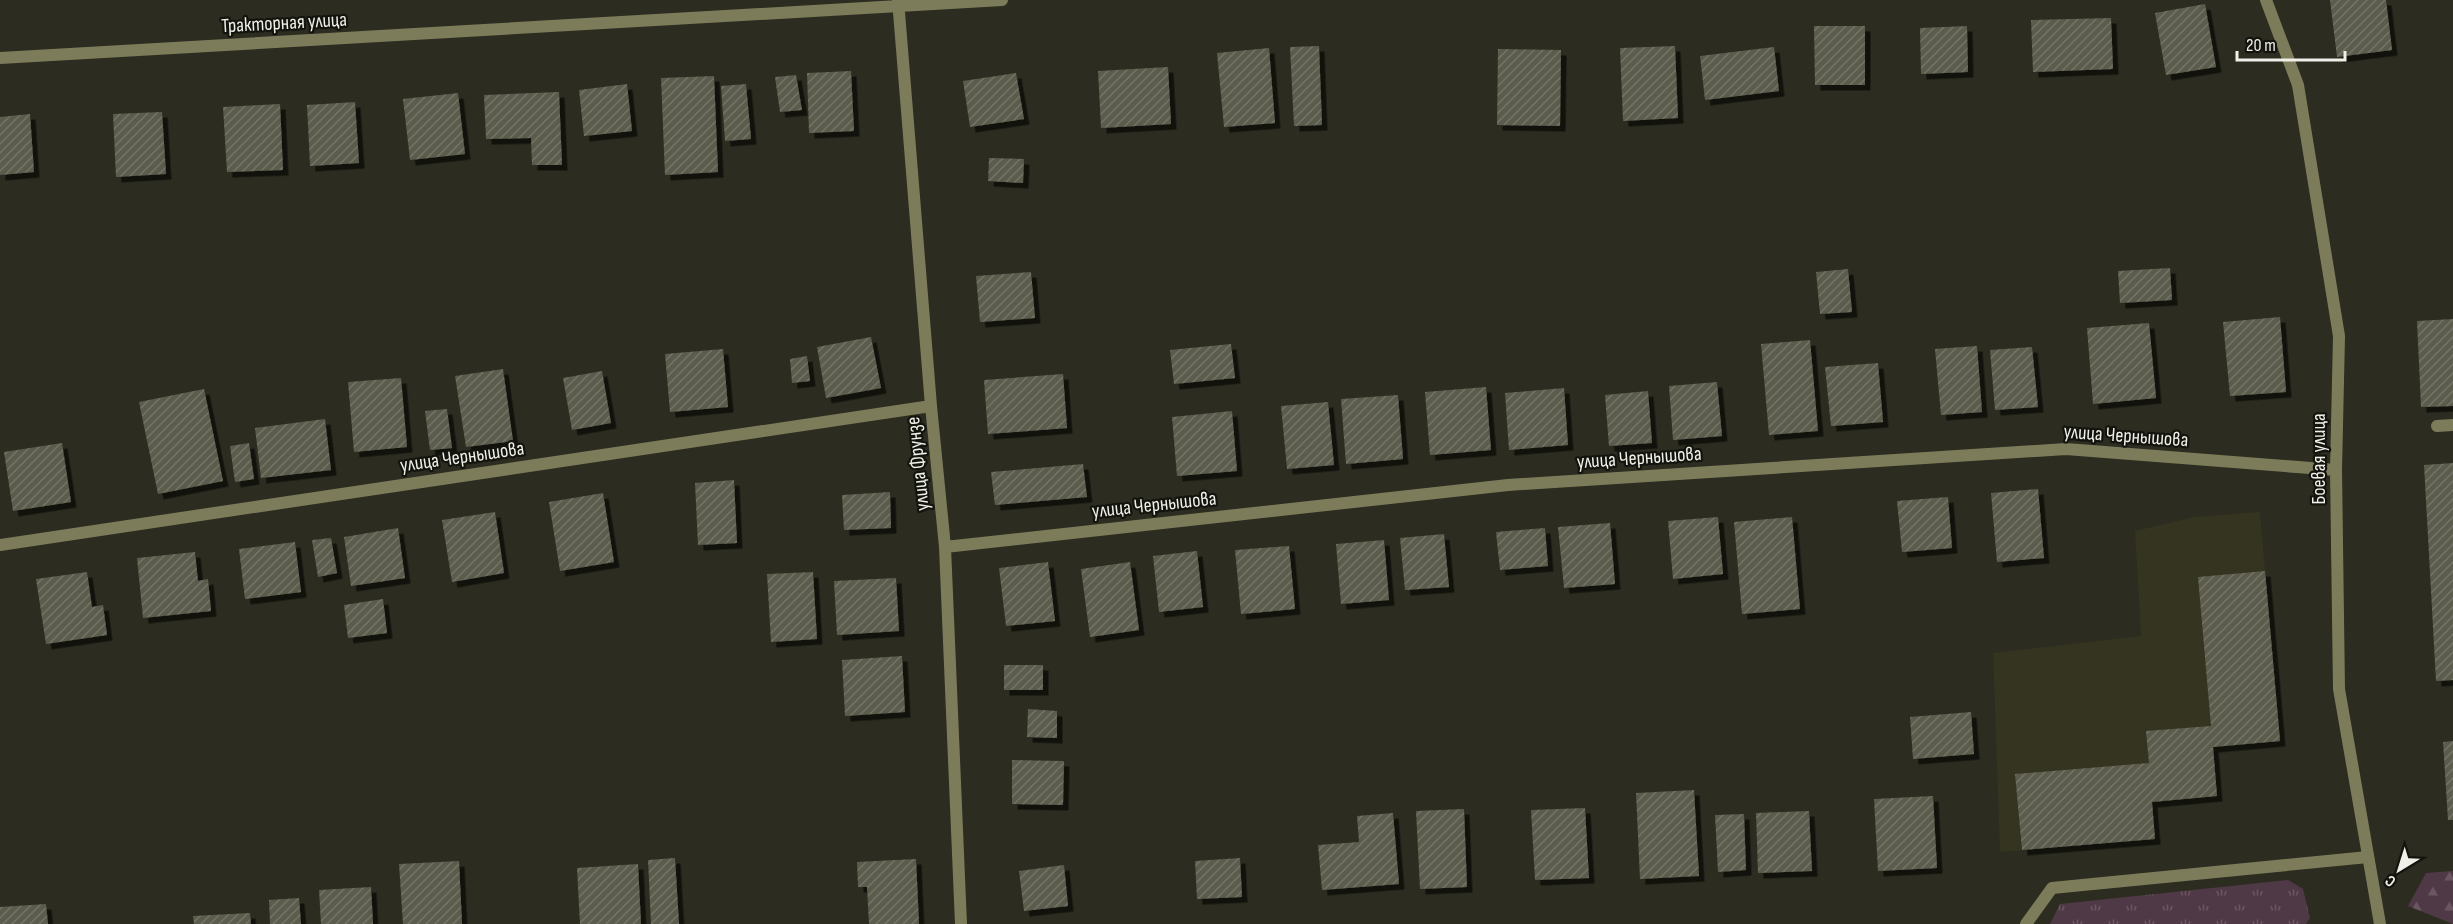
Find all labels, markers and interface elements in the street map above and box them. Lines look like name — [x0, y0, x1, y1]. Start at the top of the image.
street label: Тракторная улица — [221, 8, 347, 38]
scale bar — [2237, 24, 2345, 62]
text: 20 m — [2246, 35, 2276, 56]
street label: Боевая улица — [2307, 413, 2331, 505]
street label: улица Фрунзе — [901, 416, 935, 512]
street label: улица Чернышова — [2063, 420, 2189, 452]
street label: улица Чернышова — [399, 436, 526, 478]
street label: улица Чернышова — [1576, 442, 1702, 474]
street label: улица Чернышова — [1091, 487, 1218, 523]
north arrow — [2369, 840, 2429, 900]
text: С — [2382, 871, 2400, 891]

